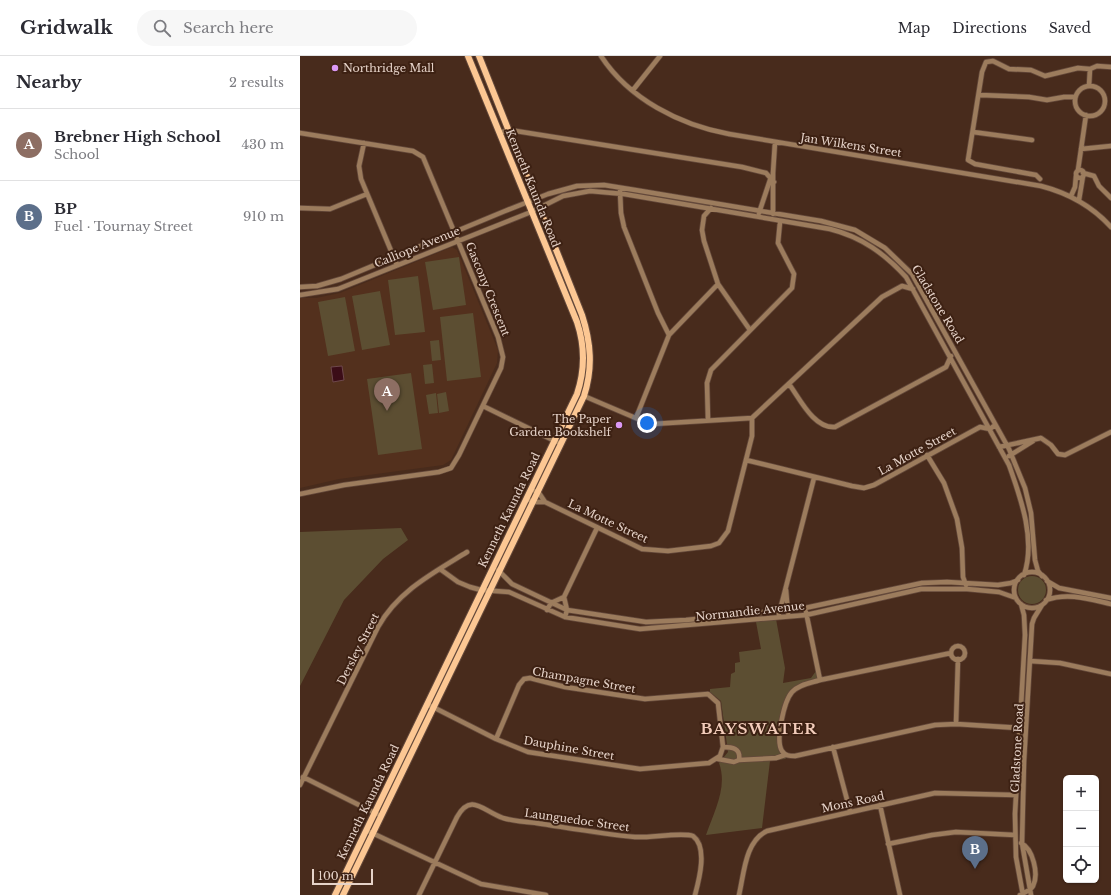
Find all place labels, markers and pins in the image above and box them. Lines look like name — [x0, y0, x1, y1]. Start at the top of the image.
place label: Northridge Mall — [343, 61, 435, 75]
marker: Northridge Mall — [330, 63, 340, 73]
pin: A — [374, 378, 400, 411]
place label: The Paper Garden Bookshelf — [509, 412, 612, 439]
marker: The Paper Garden Bookshelf — [614, 420, 624, 430]
pin: B — [962, 836, 988, 869]

